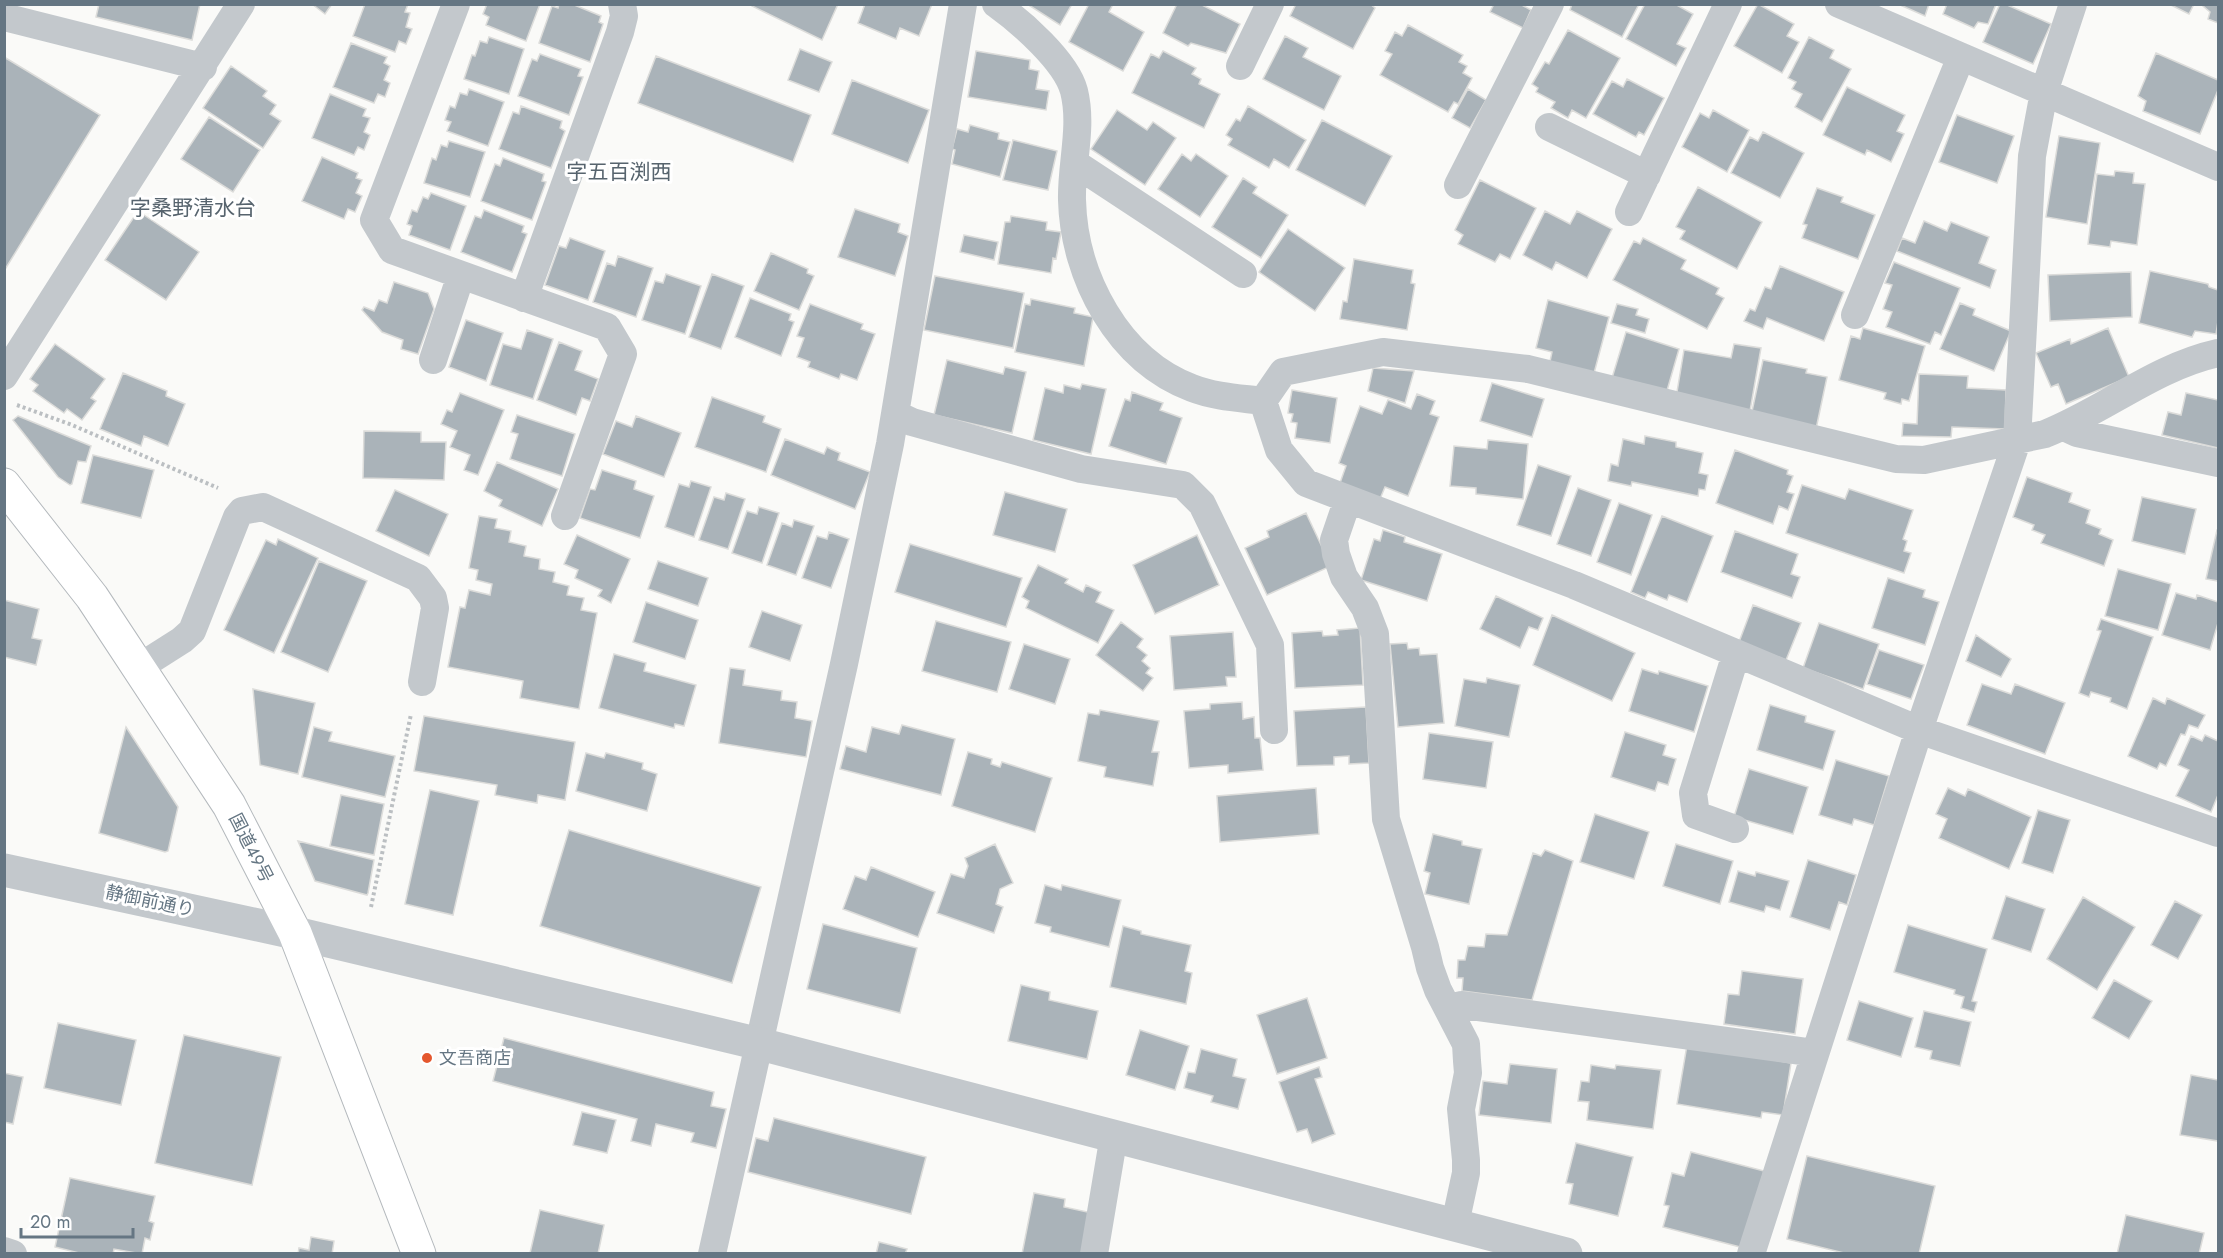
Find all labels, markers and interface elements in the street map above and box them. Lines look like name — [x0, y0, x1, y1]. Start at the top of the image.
district label: 字五百渕西 — [567, 157, 672, 187]
district label: 字桑野清水台 — [130, 193, 256, 223]
street label: 国道49号 — [222, 809, 280, 887]
street label: 静御前通り — [103, 879, 197, 923]
place label: 文吾商店 — [439, 1045, 511, 1071]
marker: 文吾商店 — [420, 1051, 434, 1065]
scale bar — [21, 1201, 134, 1239]
text: 20 m — [30, 1209, 70, 1235]

